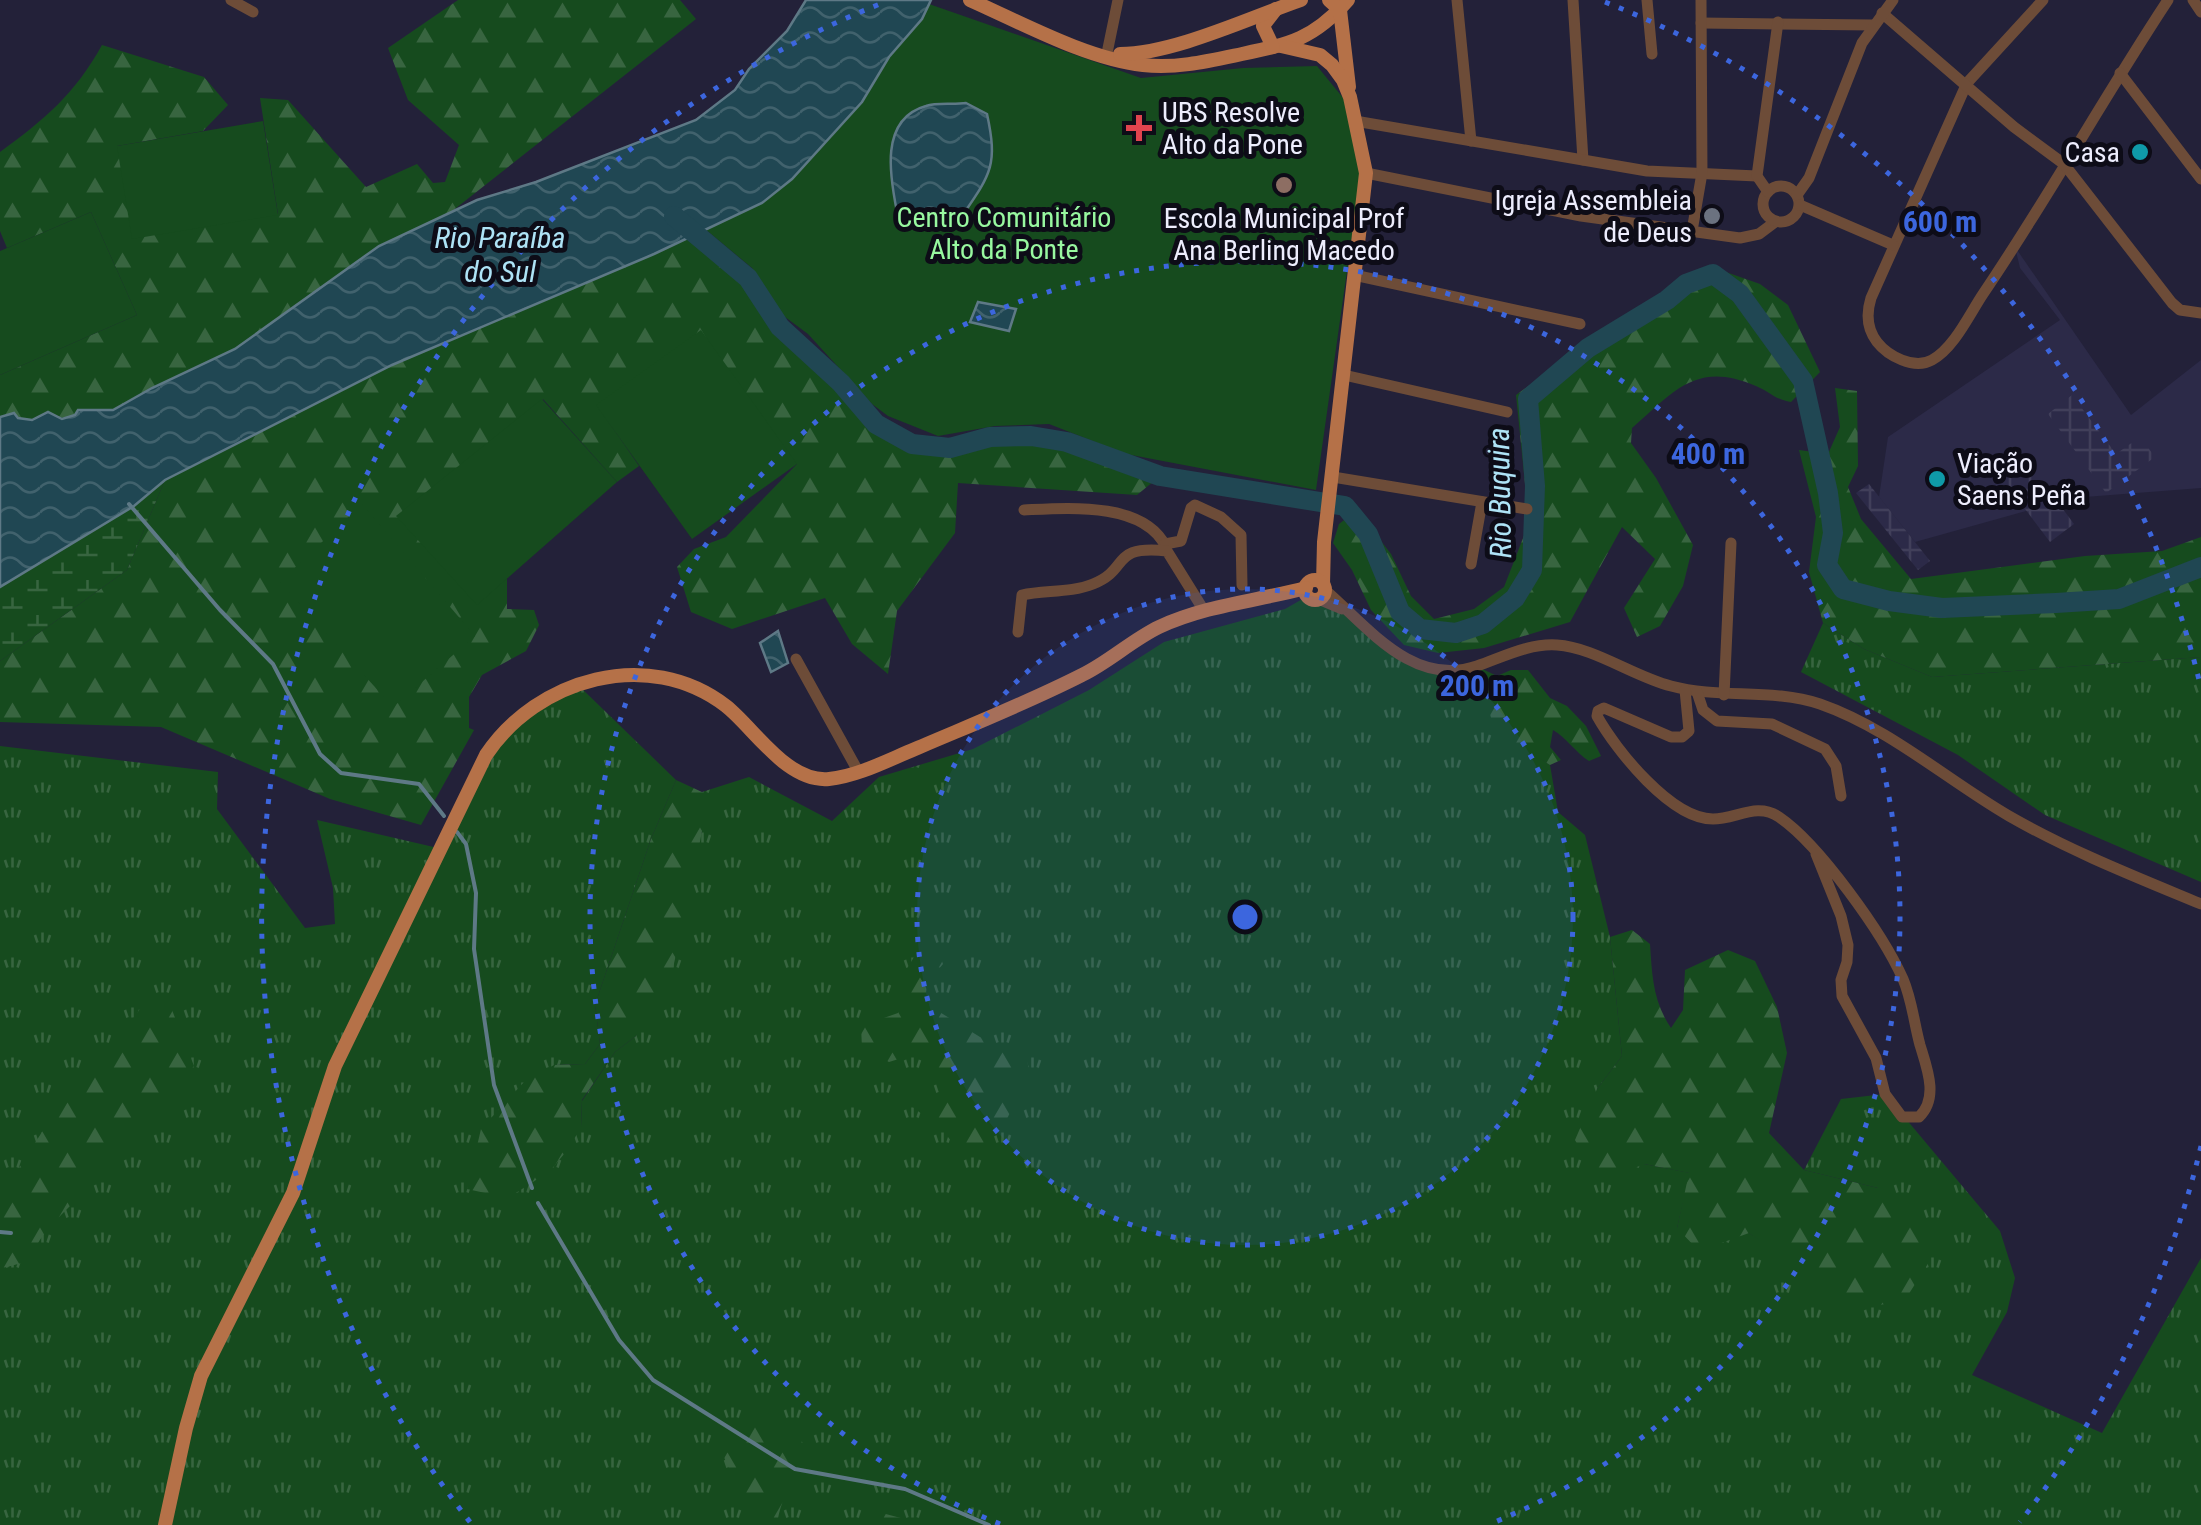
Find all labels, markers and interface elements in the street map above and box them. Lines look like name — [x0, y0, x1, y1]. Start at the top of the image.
place label: UBS Resolve Alto da Pone — [1162, 96, 1303, 161]
marker: UBS Resolve Alto da Pone — [1126, 115, 1152, 141]
place label: Casa — [2065, 136, 2120, 169]
marker: Casa — [2129, 141, 2151, 163]
marker: Escola Municipal Prof Ana Berling Macedo — [1273, 174, 1295, 196]
place label: Igreja Assembleia de Deus — [1495, 184, 1692, 249]
park label: Centro Comunitário Alto da Ponte — [897, 201, 1111, 266]
place label: Escola Municipal Prof Ana Berling Macedo — [1164, 202, 1405, 267]
text: 600 m — [1903, 204, 1977, 239]
marker: Igreja Assembleia de Deus — [1701, 205, 1723, 227]
water label: Rio Paraíba do Sul — [435, 220, 565, 289]
water label: Rio Buquira — [1481, 427, 1518, 559]
text: 400 m — [1671, 436, 1745, 471]
place label: Viação Saens Peña — [1957, 447, 2086, 512]
marker: Viação Saens Peña — [1926, 468, 1948, 490]
text: 200 m — [1440, 668, 1514, 703]
centre of rings — [1227, 899, 1263, 935]

